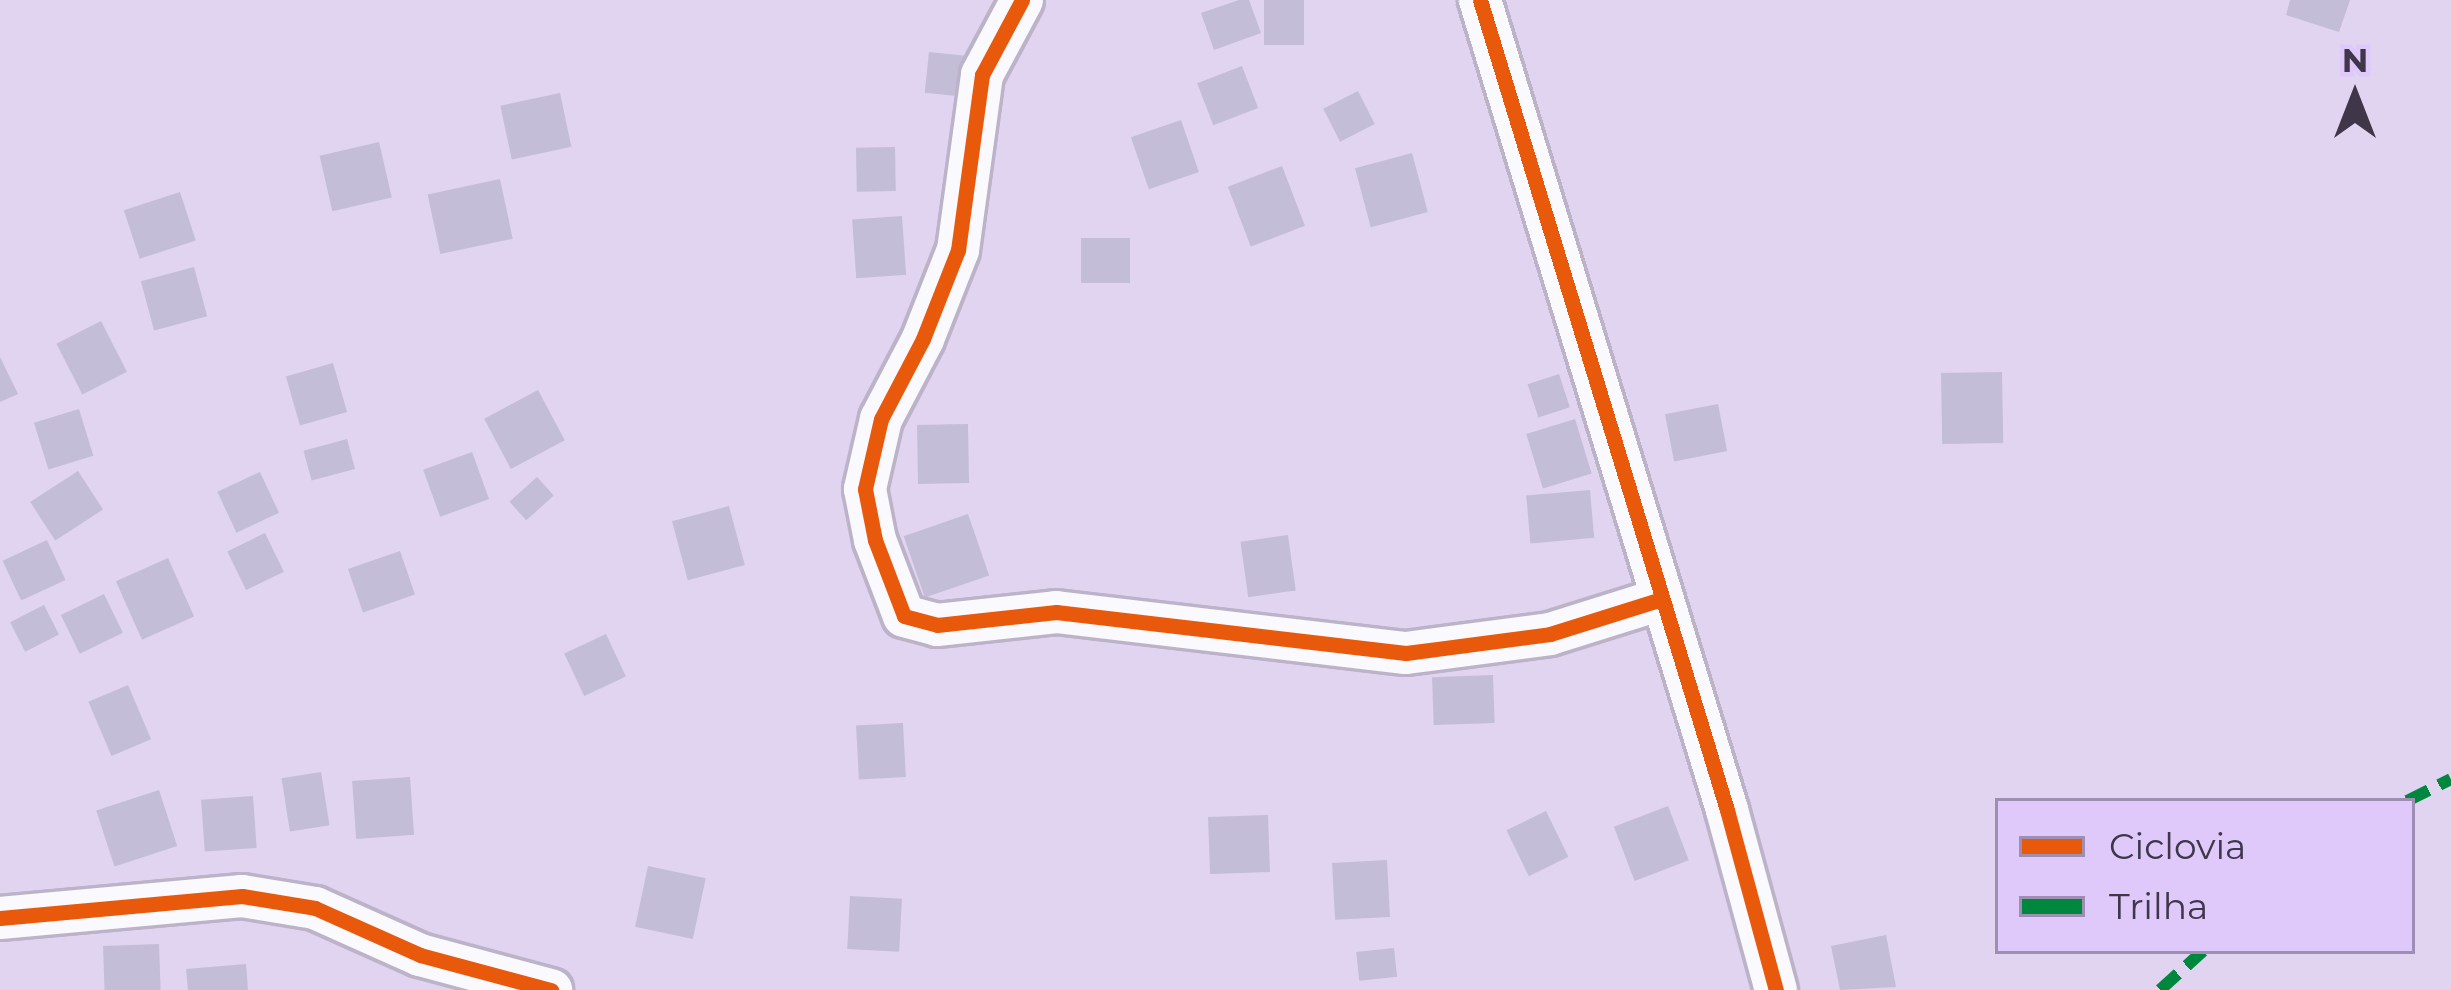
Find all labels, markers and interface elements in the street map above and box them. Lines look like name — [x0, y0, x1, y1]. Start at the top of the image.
north arrow — [2295, 36, 2415, 156]
text: N — [2342, 40, 2368, 80]
legend — [1995, 798, 2415, 954]
text: Ciclovia — [2109, 824, 2246, 868]
text: Trilha — [2109, 884, 2208, 928]

